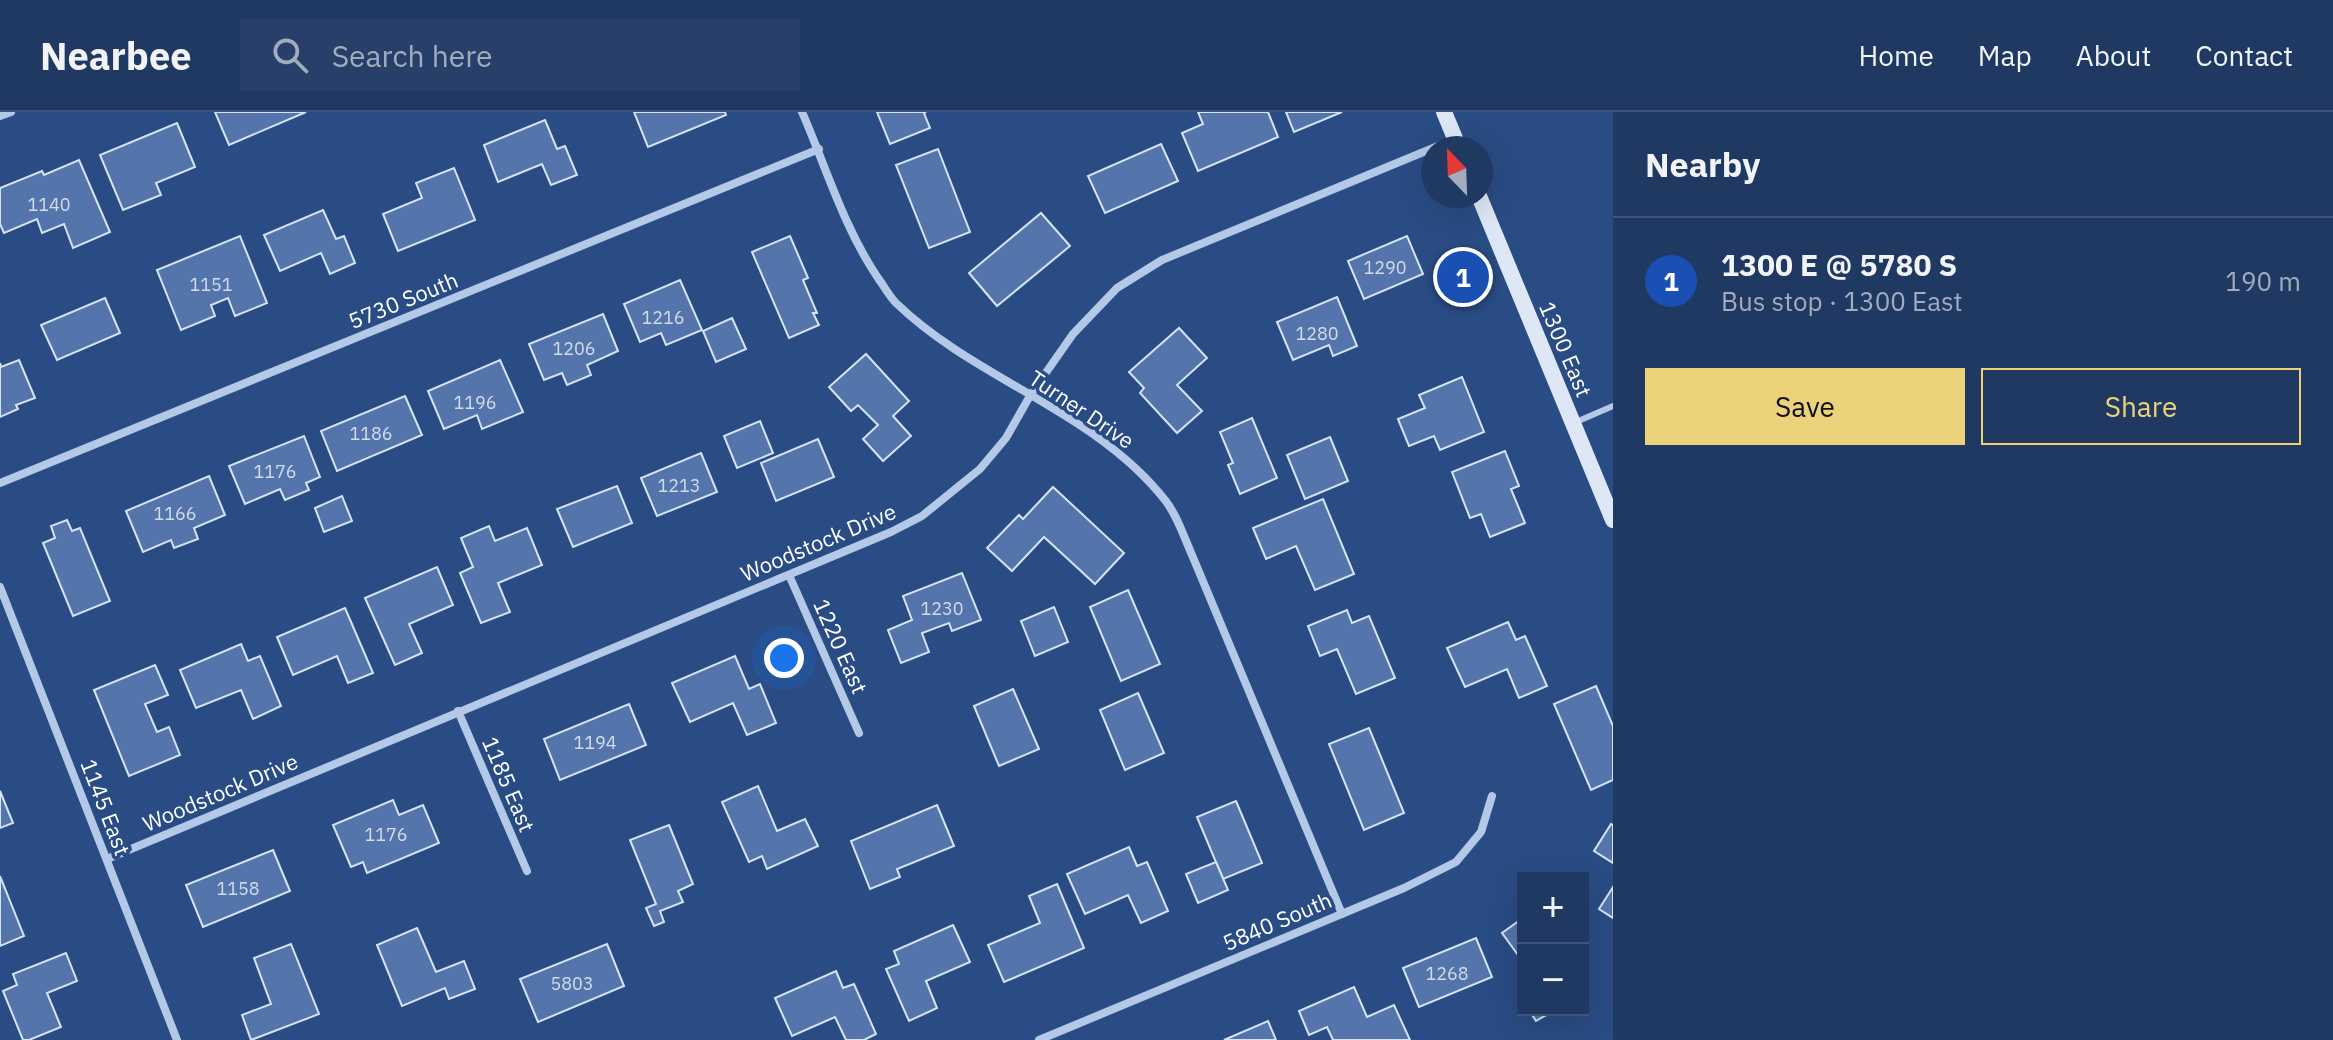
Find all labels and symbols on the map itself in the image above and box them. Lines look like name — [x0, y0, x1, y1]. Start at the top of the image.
north arrow — [1421, 136, 1493, 208]
house number: 1140 — [27, 193, 71, 216]
pin: 1 — [1437, 247, 1489, 307]
house number: 1290 — [1363, 256, 1407, 279]
street label: 5730 South — [344, 265, 462, 335]
house number: 1151 — [189, 273, 233, 296]
street label: 1300 East — [1533, 297, 1599, 401]
house number: 1216 — [641, 306, 685, 329]
house number: 1280 — [1295, 322, 1339, 345]
house number: 1206 — [552, 337, 596, 360]
street label: Turner Drive — [1024, 363, 1140, 455]
house number: 1196 — [453, 391, 497, 414]
house number: 1186 — [349, 422, 393, 445]
house number: 1176 — [253, 460, 297, 483]
house number: 1213 — [657, 474, 701, 497]
street label: Woodstock Drive — [736, 496, 900, 588]
house number: 1166 — [153, 502, 197, 525]
street label: 1220 East — [807, 594, 875, 698]
house number: 1230 — [920, 597, 964, 620]
your location — [764, 638, 804, 678]
house number: 1194 — [573, 731, 617, 754]
street label: 1185 East — [476, 732, 542, 836]
street label: Woodstock Drive — [138, 746, 302, 838]
street label: 1145 East — [74, 755, 138, 859]
house number: 1176 — [364, 823, 408, 846]
house number: 1158 — [216, 877, 260, 900]
street label: 5840 South — [1218, 885, 1336, 957]
house number: 1268 — [1425, 962, 1469, 985]
house number: 5803 — [550, 972, 594, 995]

